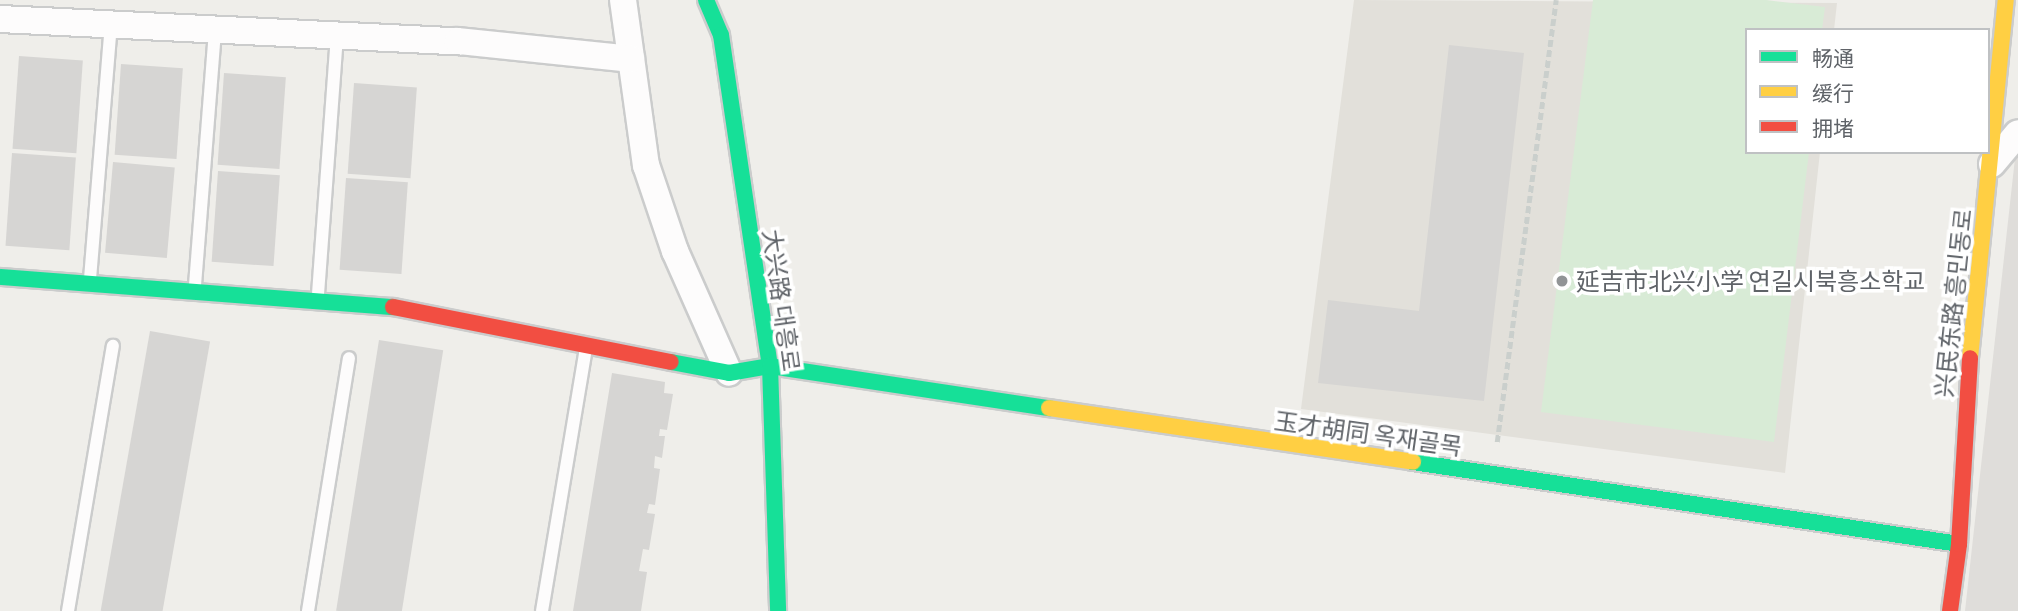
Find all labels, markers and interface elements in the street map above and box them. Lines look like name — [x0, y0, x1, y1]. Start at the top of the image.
legend — [1745, 28, 1990, 154]
text: 畅通 — [1812, 45, 1854, 70]
text: 缓行 — [1812, 80, 1854, 105]
text: 拥堵 — [1812, 115, 1854, 140]
street label: 兴民东路 흥민동로 — [1929, 207, 1977, 399]
street label: 大兴路 대흥로 — [758, 227, 806, 373]
place label: 延吉市北兴小学 연길시북흥소학교 — [1576, 267, 1925, 295]
marker: 延吉市北兴小学 연길시북흥소학교 — [1554, 273, 1570, 289]
street label: 玉才胡同 옥재골목 — [1272, 406, 1464, 460]

